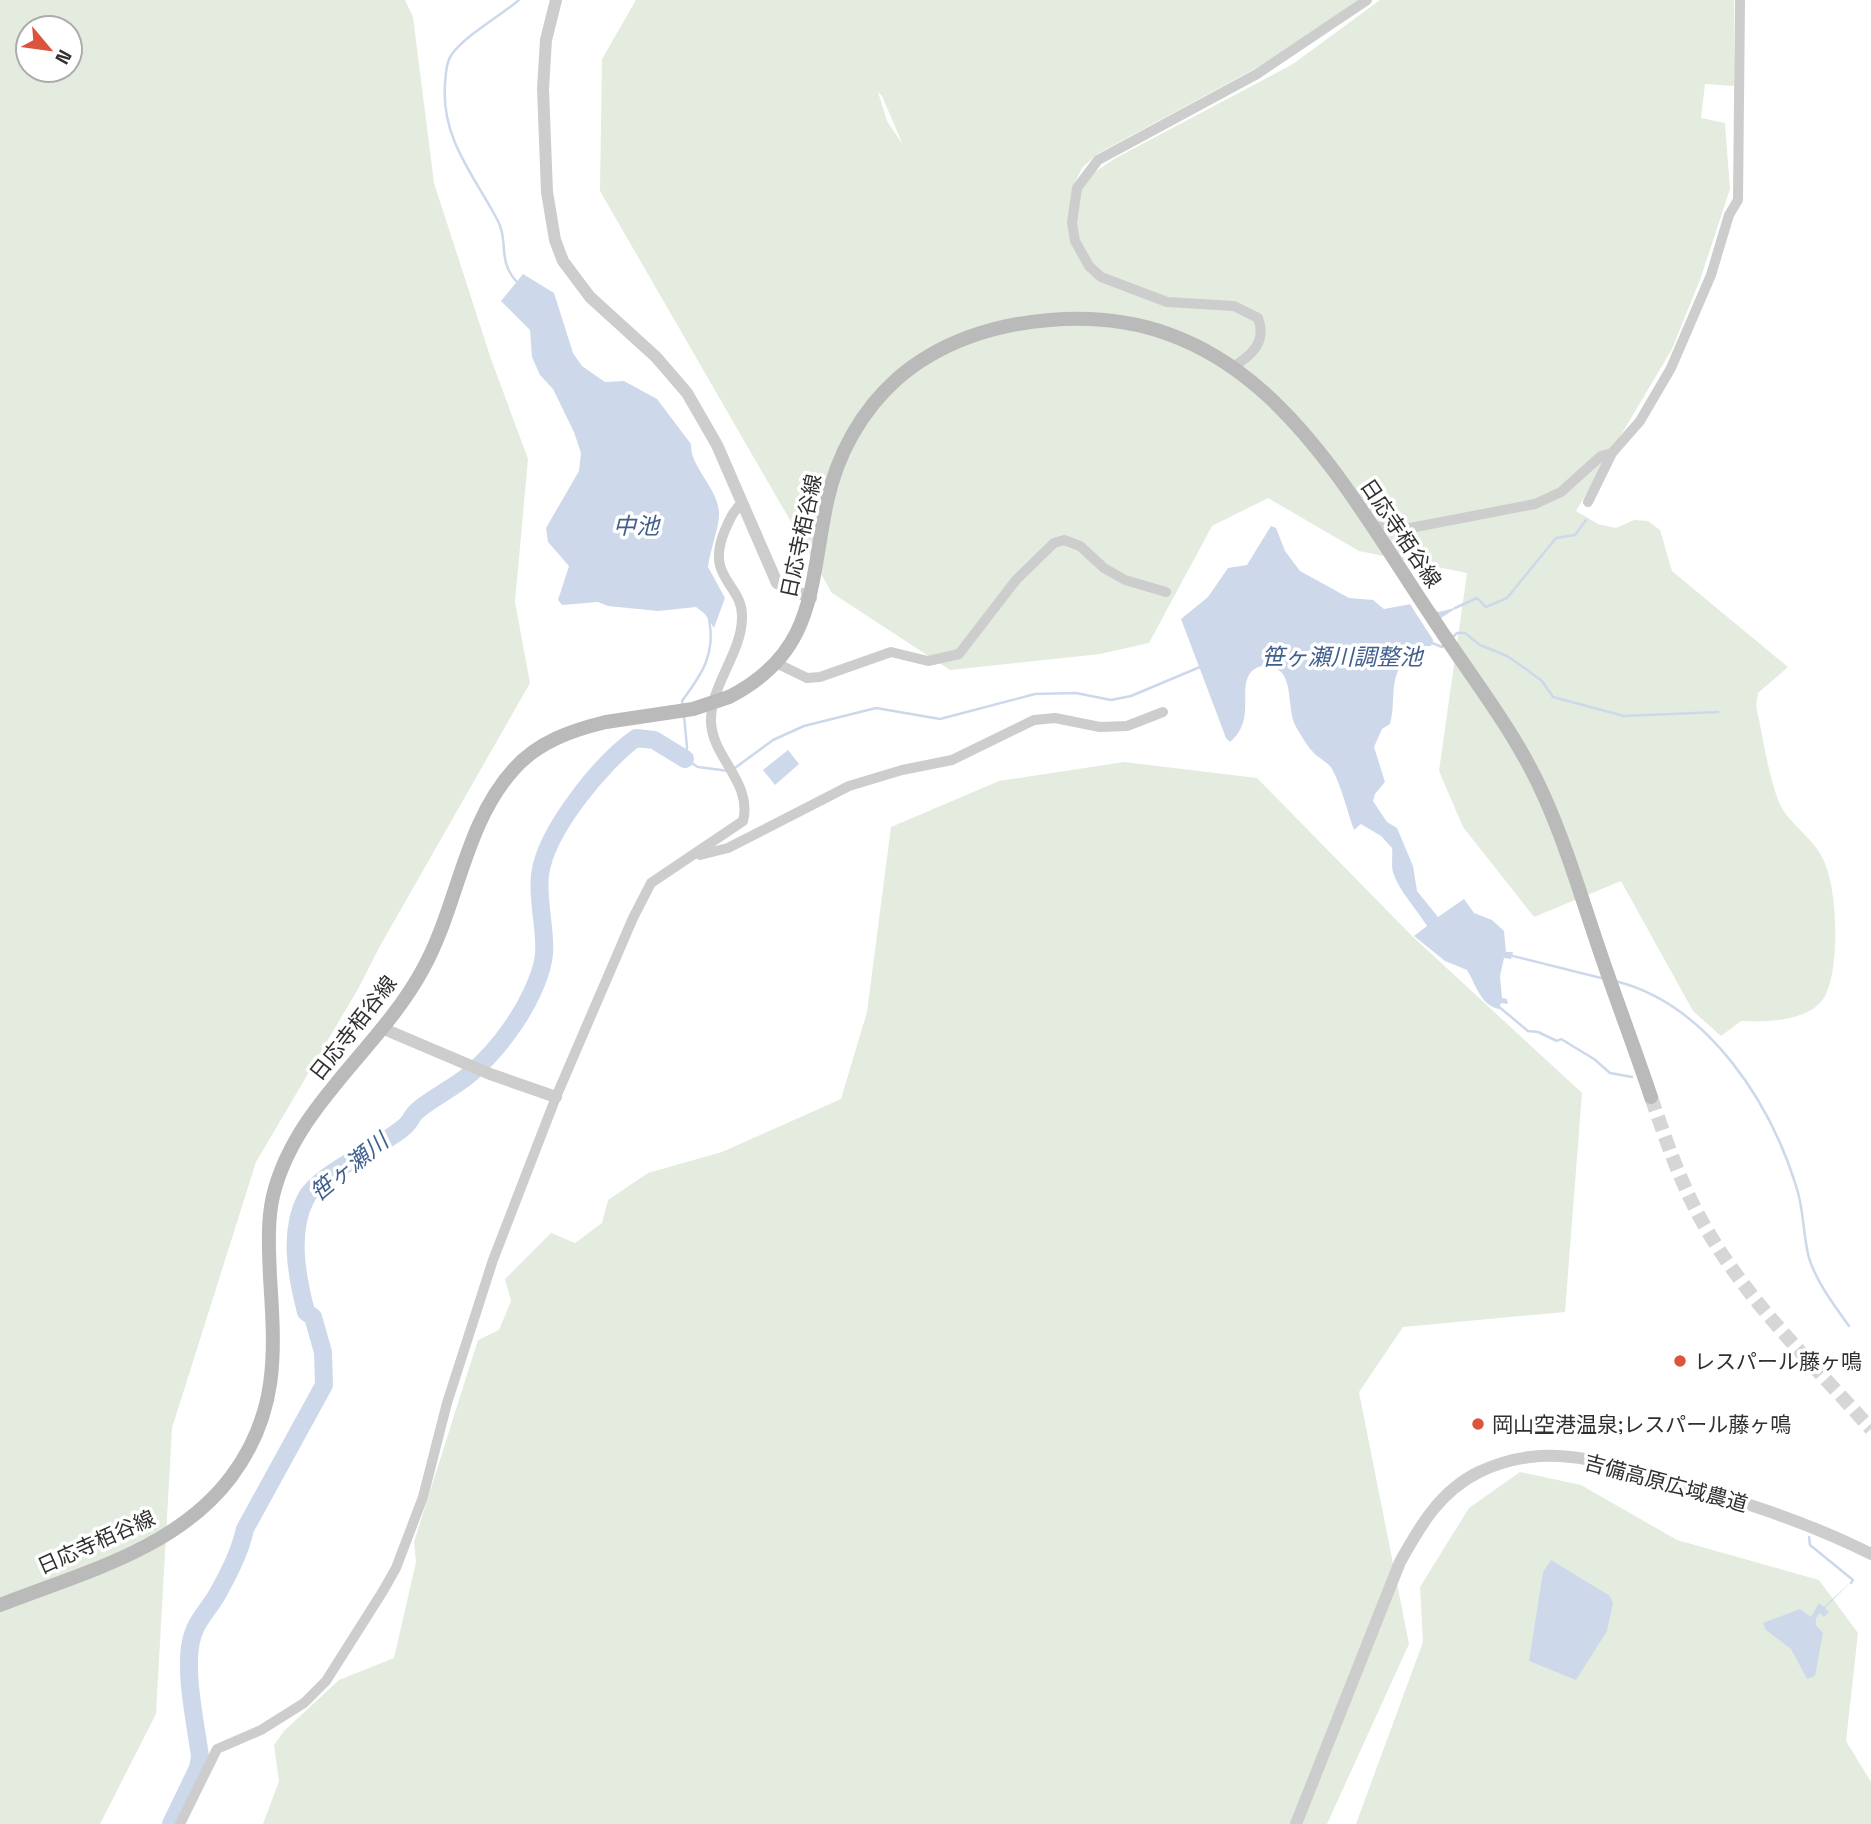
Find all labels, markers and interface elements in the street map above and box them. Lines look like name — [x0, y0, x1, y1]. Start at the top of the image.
north arrow — [14, 14, 84, 84]
text: N — [49, 45, 77, 69]
street label: 日応寺栢谷線 — [775, 472, 827, 600]
street label: 日応寺栢谷線 — [1355, 473, 1447, 593]
water label: 中池 — [613, 511, 661, 541]
water label: 笹ヶ瀬川調整池 — [1262, 642, 1425, 672]
street label: 日応寺栢谷線 — [304, 970, 402, 1086]
water label: 笹ヶ瀬川 — [304, 1125, 397, 1208]
place label: レスパール藤ヶ鳴 — [1694, 1348, 1862, 1375]
marker: レスパール藤ヶ鳴 — [1672, 1353, 1688, 1369]
place label: 岡山空港温泉;レスパール藤ヶ鳴 — [1492, 1411, 1791, 1438]
marker: 岡山空港温泉;レスパール藤ヶ鳴 — [1470, 1416, 1486, 1432]
street label: 吉備高原広域農道 — [1581, 1448, 1751, 1518]
street label: 日応寺栢谷線 — [33, 1504, 159, 1580]

